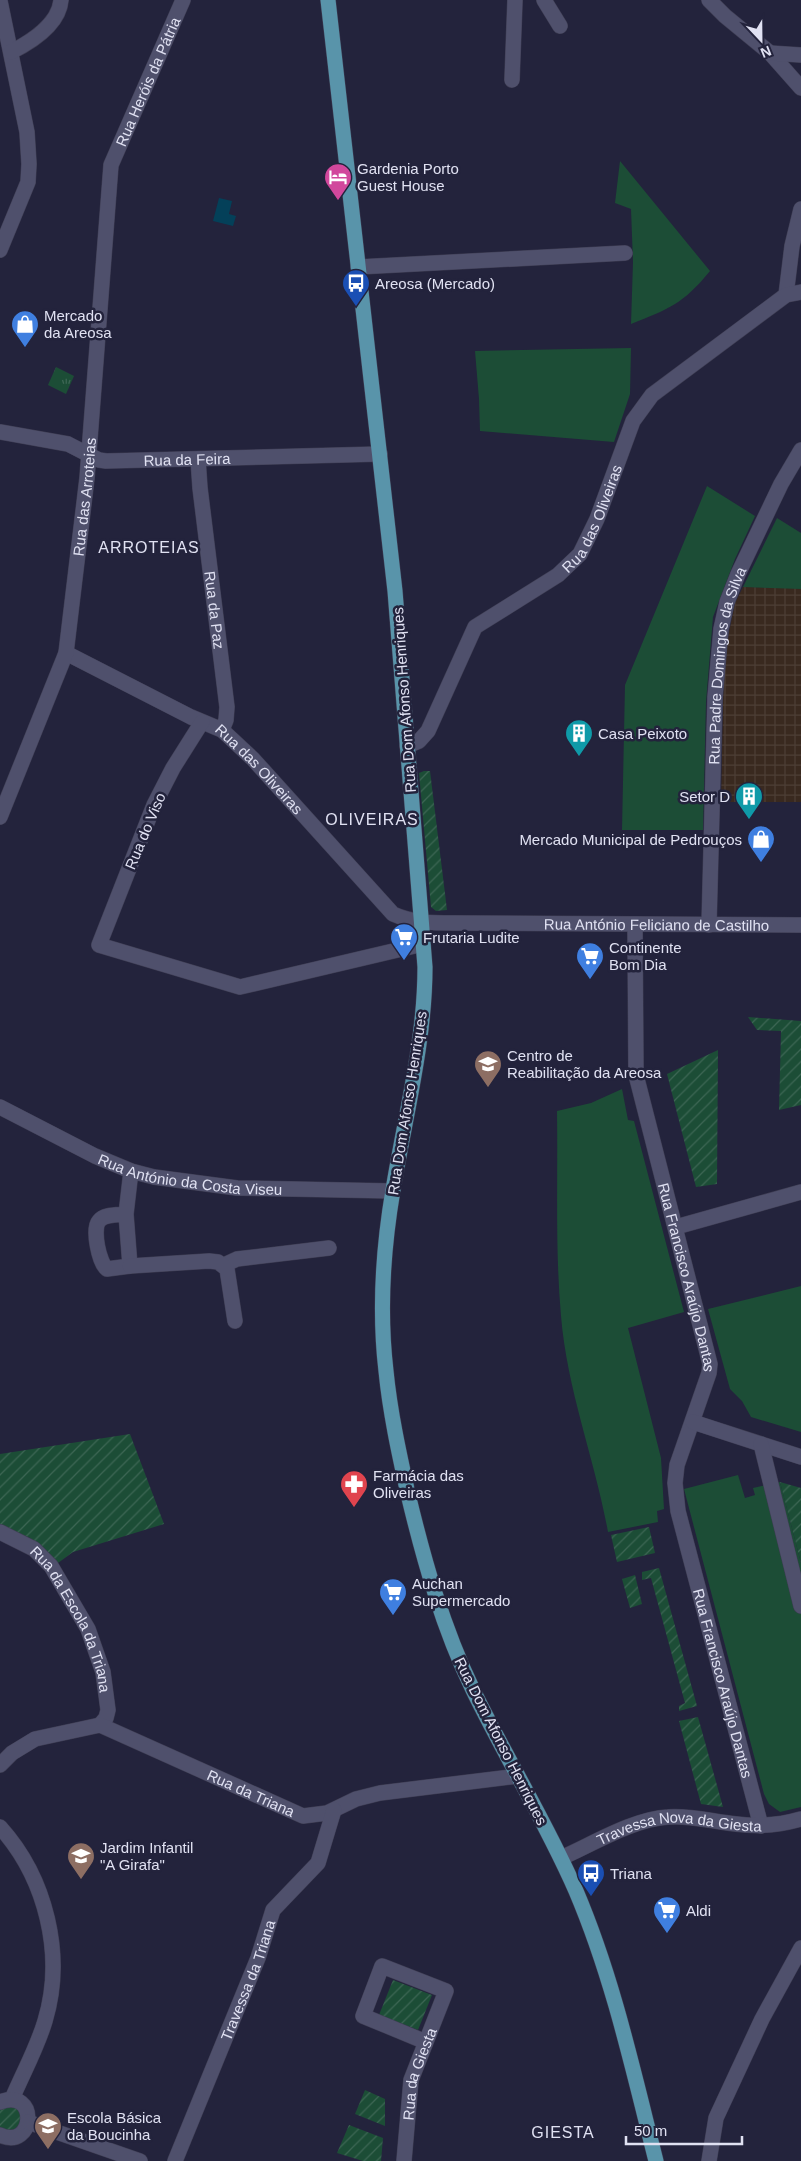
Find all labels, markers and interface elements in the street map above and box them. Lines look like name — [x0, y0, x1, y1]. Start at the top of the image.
street label: Rua Heróis da Pátria — [112, 14, 183, 149]
north arrow — [736, 15, 786, 65]
text: N — [758, 43, 774, 61]
place label: Gardenia Porto Guest House — [357, 160, 459, 194]
hotel icon: Gardenia Porto Guest House — [323, 162, 353, 201]
bus stop icon: Areosa (Mercado) — [341, 268, 371, 307]
place label: Areosa (Mercado) — [375, 275, 495, 292]
place label: Mercado da Areosa — [44, 307, 112, 341]
shop icon: Mercado da Areosa — [10, 309, 40, 348]
street label: Rua das Arroteias — [69, 437, 99, 557]
street label: Rua da Feira — [143, 449, 231, 469]
street label: Rua das Oliveiras — [558, 462, 625, 575]
district label: ARROTEIAS — [98, 539, 200, 556]
street label: Rua Padre Domingos da Silva — [705, 563, 749, 765]
street label: Rua da Paz — [202, 570, 228, 650]
street label: Rua Dom Afonso Henriques — [389, 607, 419, 793]
building icon: Casa Peixoto — [564, 718, 594, 757]
street label: Rua das Oliveiras — [212, 720, 307, 817]
place label: Casa Peixoto — [598, 725, 687, 742]
building icon: Setor D — [734, 781, 764, 820]
place label: Setor D — [679, 788, 730, 805]
street label: Rua do Viso — [121, 790, 169, 872]
district label: OLIVEIRAS — [325, 811, 419, 828]
shop icon: Mercado Municipal de Pedrouços — [746, 824, 776, 863]
place label: Mercado Municipal de Pedrouços — [519, 831, 742, 848]
street label: Rua António Feliciano de Castilho — [544, 915, 769, 933]
supermarket icon: Frutaria Ludite — [389, 922, 419, 961]
place label: Frutaria Ludite — [423, 929, 520, 946]
place label: Continente Bom Dia — [609, 939, 682, 973]
supermarket icon: Continente Bom Dia — [575, 941, 605, 980]
street label: Rua Dom Afonso Henriques — [384, 1010, 430, 1196]
place label: Centro de Reabilitação da Areosa — [507, 1047, 662, 1081]
school or university icon: Centro de Reabilitação da Areosa — [473, 1049, 503, 1088]
street label: Rua António da Costa Viseu — [96, 1150, 282, 1197]
street label: Rua Francisco Araújo Dantas — [655, 1181, 719, 1373]
place label: Farmácia das Oliveiras — [373, 1467, 464, 1501]
pharmacy icon: Farmácia das Oliveiras — [339, 1469, 369, 1508]
street label: Rua da Escola da Triana — [27, 1542, 114, 1694]
place label: Auchan Supermercado — [412, 1575, 510, 1609]
supermarket icon: Auchan Supermercado — [378, 1577, 408, 1616]
street label: Rua Francisco Araújo Dantas — [690, 1587, 756, 1780]
street label: Rua Dom Afonso Henriques — [451, 1654, 551, 1828]
street label: Rua da Triana — [205, 1766, 298, 1820]
street label: Travessa Nova da Giesta — [594, 1808, 762, 1848]
place label: Jardim Infantil "A Girafa" — [100, 1839, 193, 1873]
school or university icon: Jardim Infantil "A Girafa" — [66, 1841, 96, 1880]
bus stop icon: Triana — [576, 1858, 606, 1897]
place label: Triana — [610, 1865, 653, 1882]
supermarket icon: Aldi — [652, 1895, 682, 1934]
place label: Aldi — [686, 1902, 711, 1919]
street label: Travessa da Triana — [217, 1917, 278, 2043]
street label: Rua da Giesta — [399, 2024, 440, 2121]
place label: Escola Básica da Boucinha — [67, 2109, 162, 2143]
school or university icon: Escola Básica da Boucinha — [33, 2111, 63, 2150]
scale bar — [626, 2114, 742, 2146]
text: 50 m — [634, 2122, 667, 2139]
district label: GIESTA — [531, 2124, 595, 2141]

